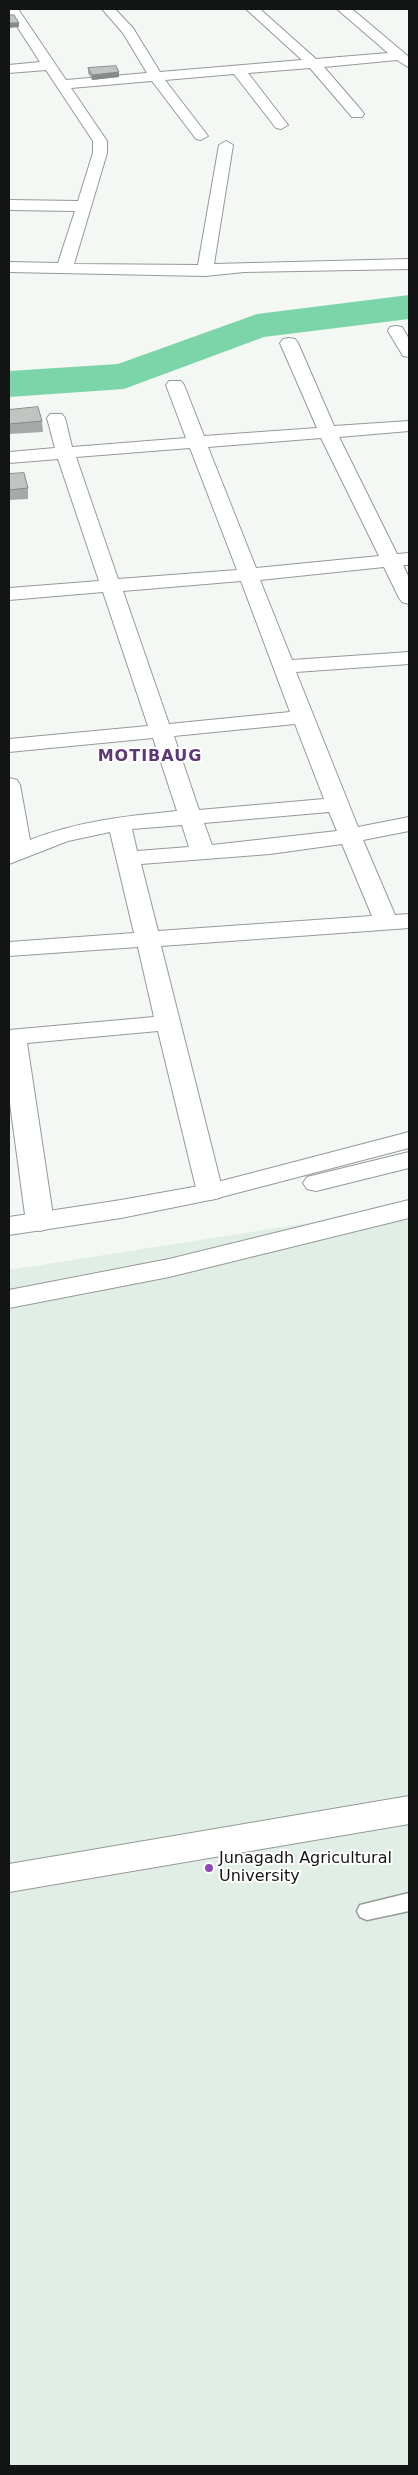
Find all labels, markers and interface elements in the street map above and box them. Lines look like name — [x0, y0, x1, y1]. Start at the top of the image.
district label: MOTIBAUG — [97, 747, 203, 767]
place label: Junagadh Agricultural University — [219, 1849, 392, 1887]
marker: Junagadh Agricultural University — [203, 1862, 215, 1874]

